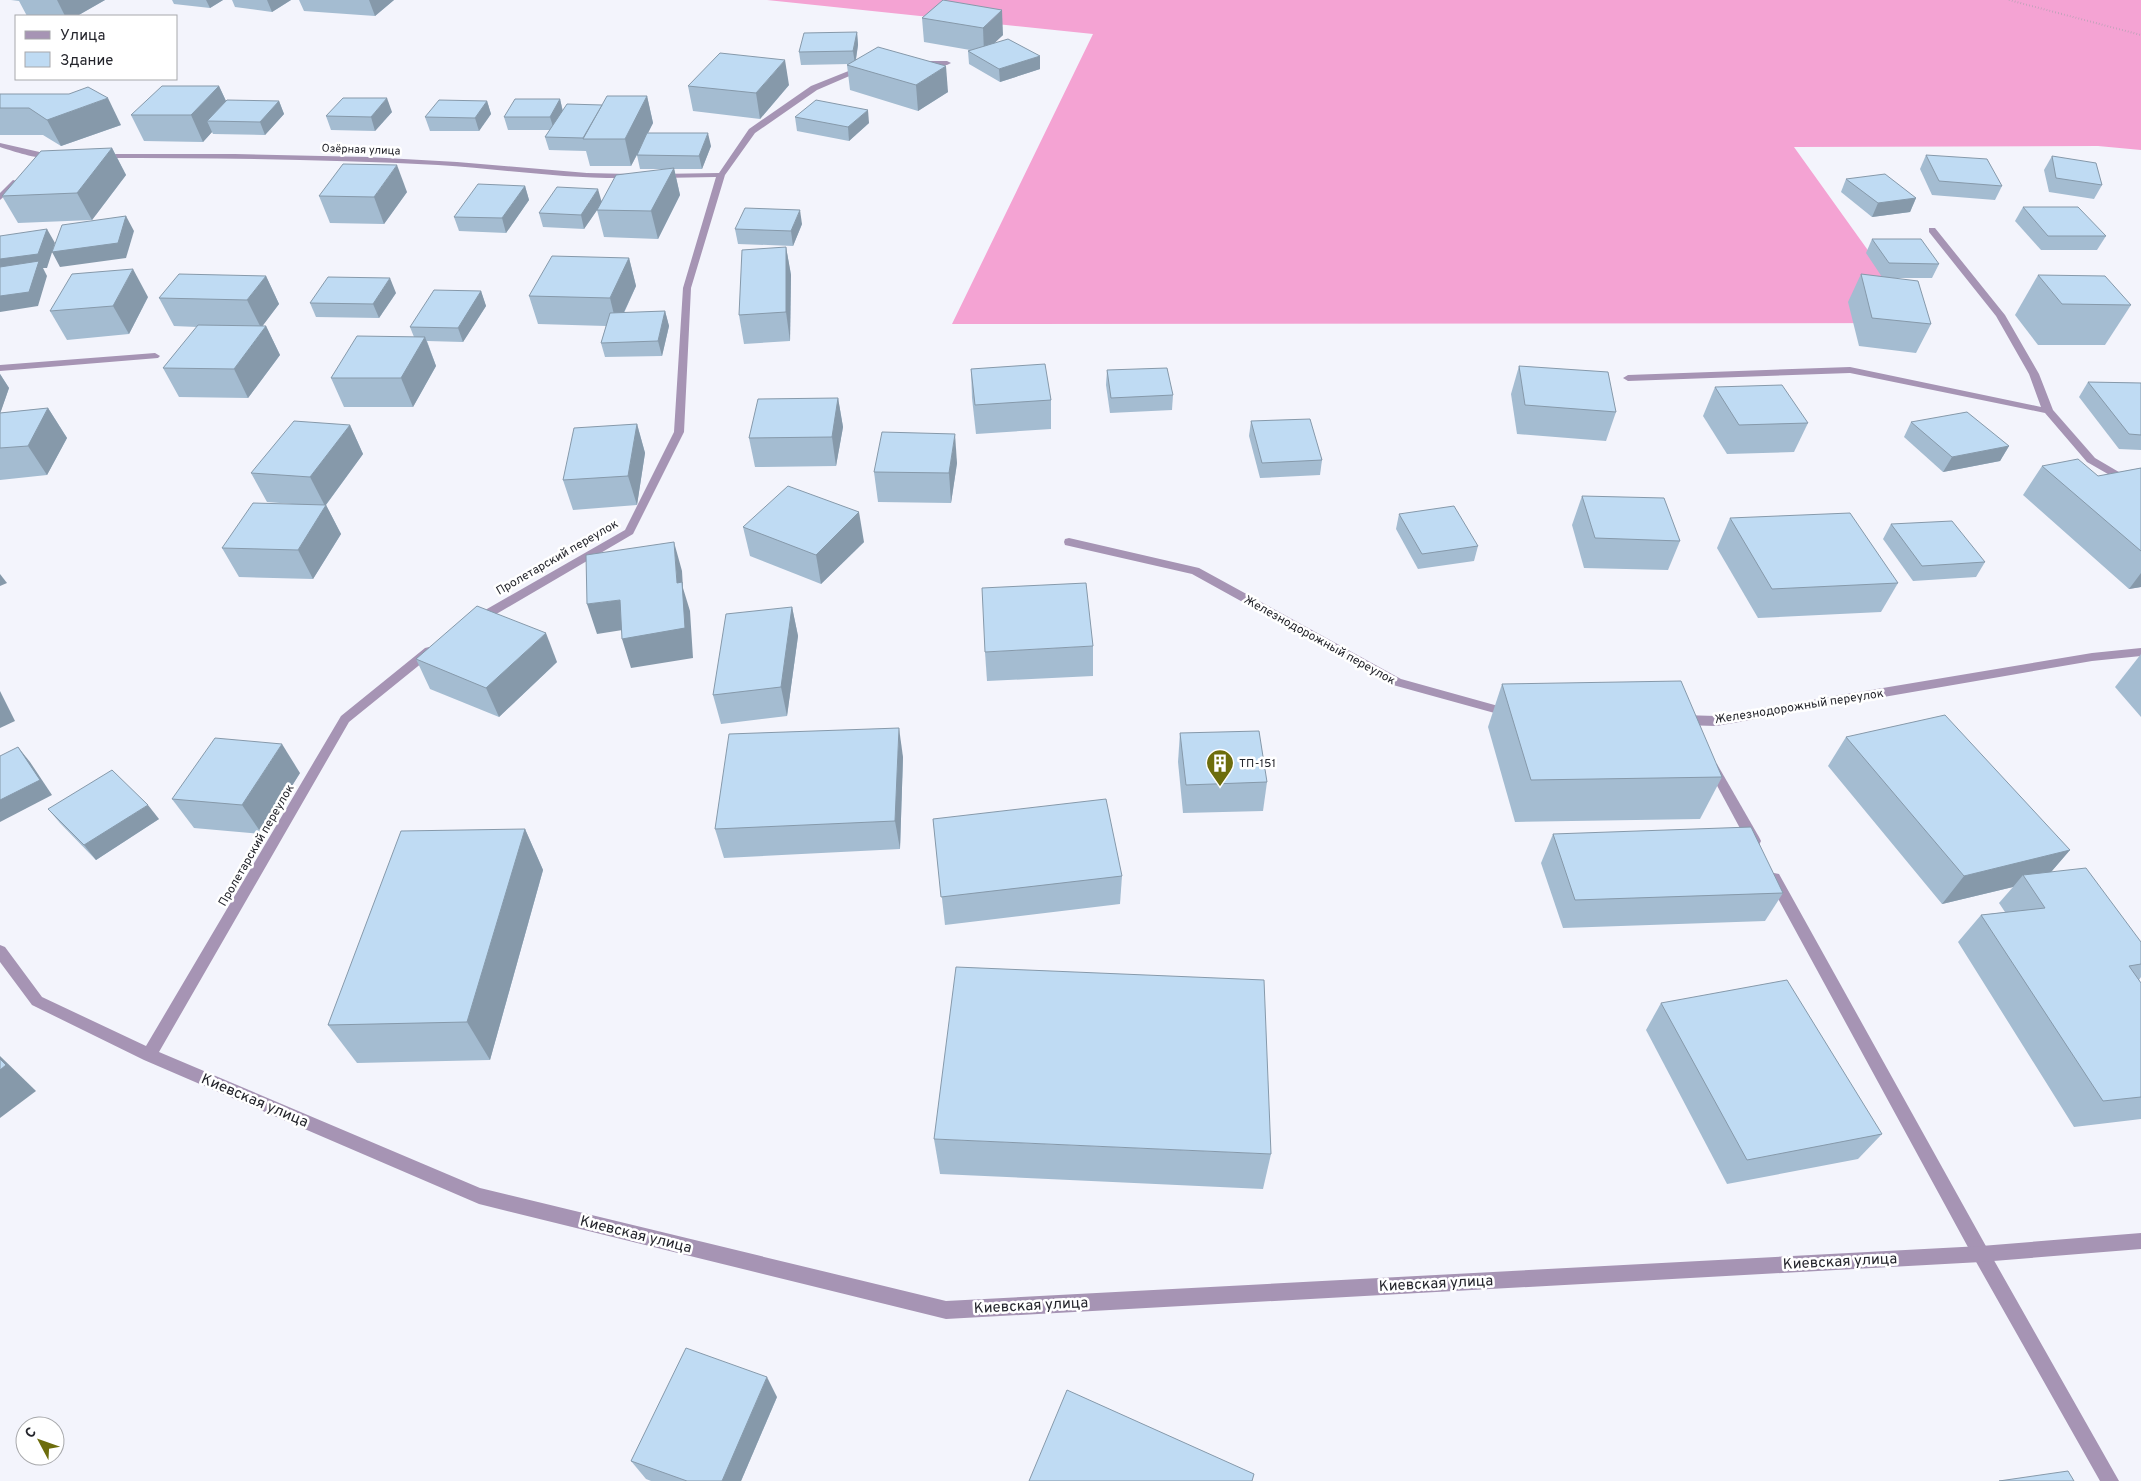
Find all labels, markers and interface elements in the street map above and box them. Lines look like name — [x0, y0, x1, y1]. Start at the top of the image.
legend — [15, 15, 178, 80]
text: Улица — [60, 27, 105, 46]
text: Здание — [60, 52, 113, 71]
street label: Озёрная улица — [321, 142, 401, 158]
street label: Пролетарский переулок — [494, 516, 622, 599]
street label: Железнодорожный переулок — [1241, 592, 1398, 689]
street label: Железнодорожный переулок — [1714, 686, 1885, 728]
building icon: ТП-151 — [1205, 748, 1235, 787]
place label: ТП-151 — [1239, 756, 1276, 772]
street label: Пролетарский переулок — [215, 781, 298, 909]
street label: Киевская улица — [198, 1070, 311, 1133]
street label: Киевская улица — [578, 1212, 693, 1259]
street label: Киевская улица — [1782, 1250, 1898, 1275]
street label: Киевская улица — [1378, 1272, 1494, 1297]
street label: Киевская улица — [973, 1294, 1089, 1319]
north arrow — [15, 1416, 65, 1466]
text: С — [22, 1424, 41, 1442]

